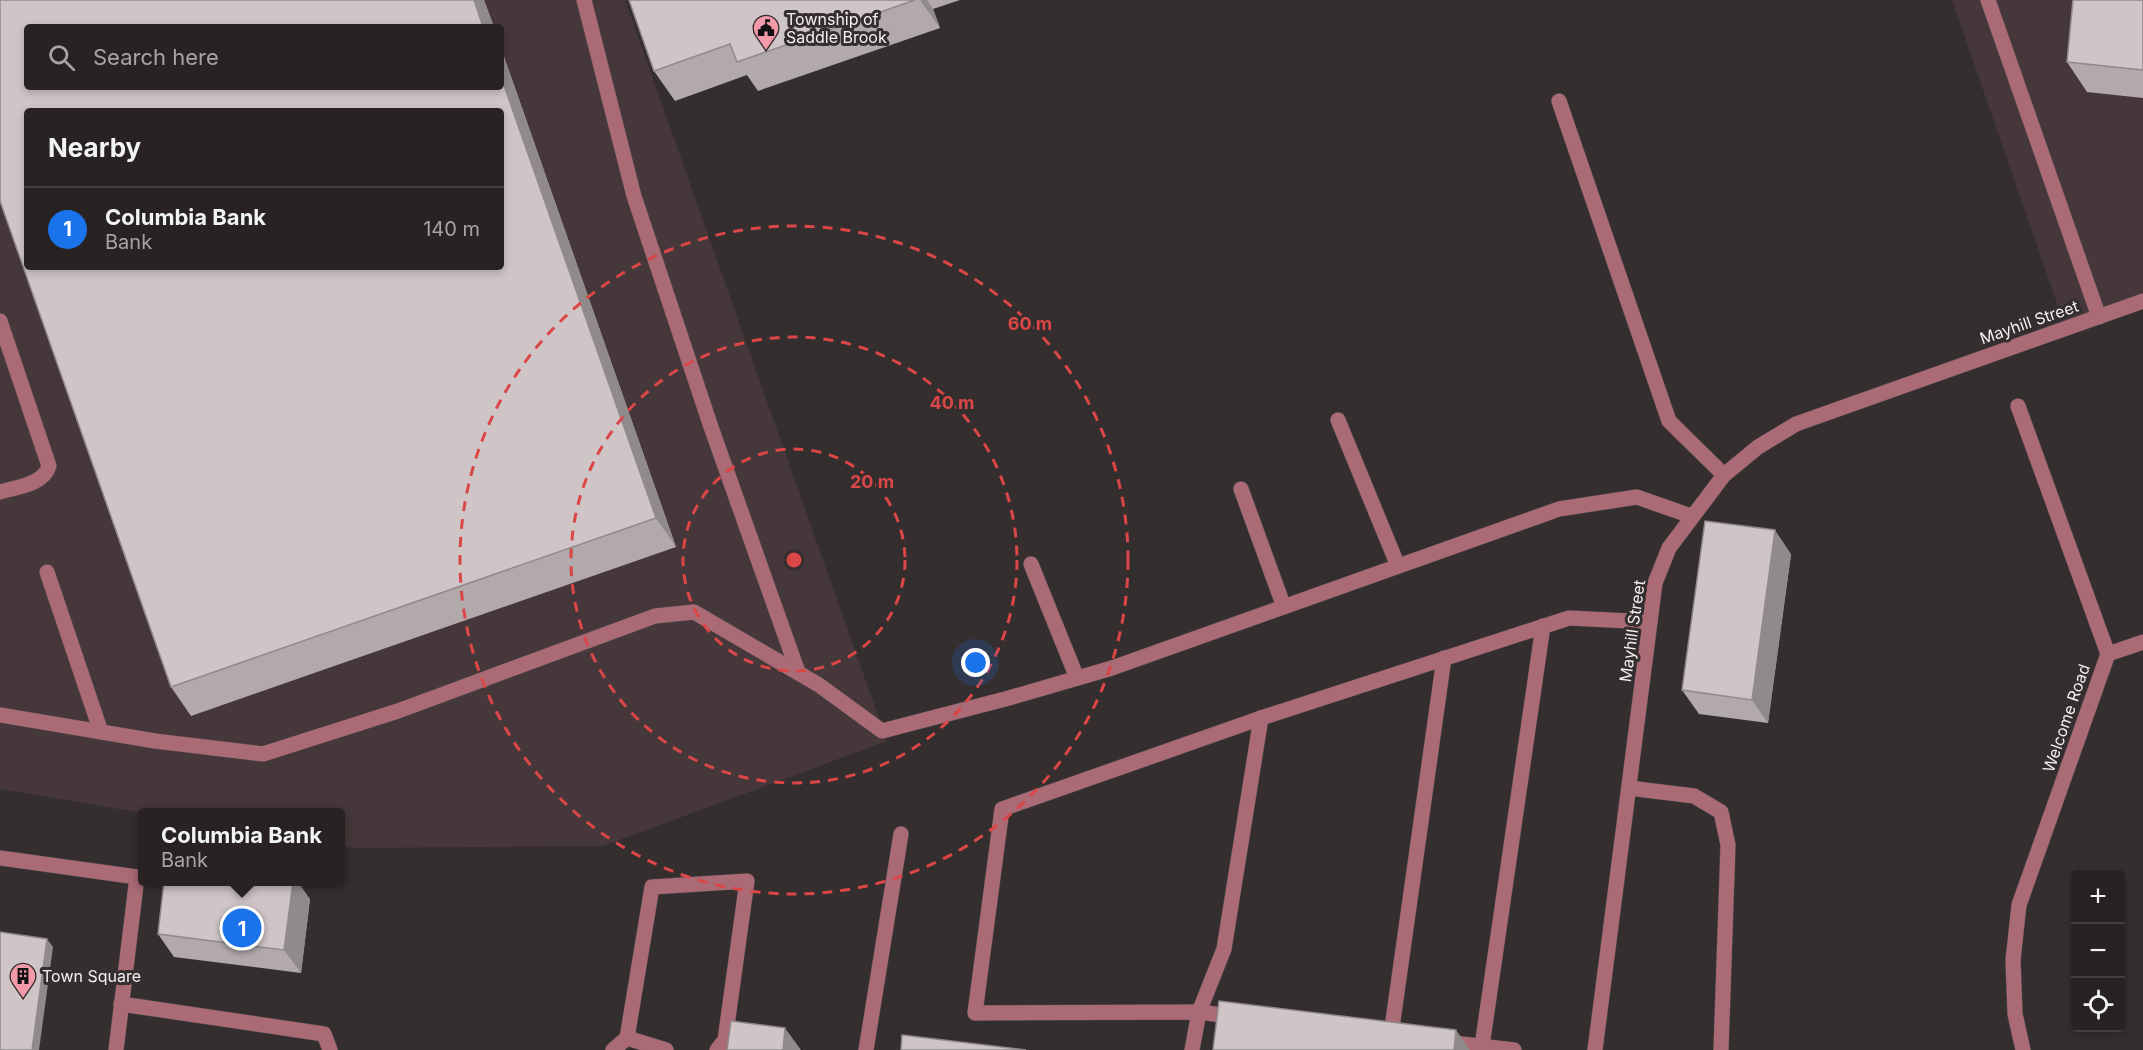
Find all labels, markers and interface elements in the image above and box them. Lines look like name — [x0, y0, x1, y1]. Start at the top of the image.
place label: Township of Saddle Brook — [786, 9, 887, 47]
public building icon: Township of Saddle Brook — [751, 13, 781, 51]
search box — [24, 24, 504, 90]
icon: search — [45, 41, 78, 74]
text: Search here — [93, 44, 219, 70]
text: Nearby — [48, 132, 141, 163]
text: Columbia Bank — [105, 204, 266, 230]
text: 1 — [63, 217, 72, 241]
text: 140 m — [423, 217, 480, 241]
text: Bank — [105, 230, 152, 254]
street label: Mayhill Street — [1977, 296, 2081, 348]
text: 60 m — [1008, 313, 1052, 334]
text: 40 m — [930, 392, 975, 413]
text: 20 m — [850, 471, 894, 492]
centre of rings — [784, 550, 804, 570]
street label: Mayhill Street — [1615, 579, 1649, 683]
your location — [961, 648, 990, 677]
street label: Welcome Road — [2038, 661, 2094, 775]
popup — [138, 808, 345, 886]
text: Columbia Bank — [161, 822, 322, 848]
text: Bank — [161, 848, 208, 872]
map controls — [2071, 870, 2125, 1032]
button: + — [2071, 870, 2125, 924]
pin: 1 — [222, 906, 262, 950]
button: − — [2071, 924, 2125, 978]
building icon: Town Square — [8, 961, 38, 999]
place label: Town Square — [42, 966, 141, 986]
button: locate — [2071, 978, 2125, 1032]

